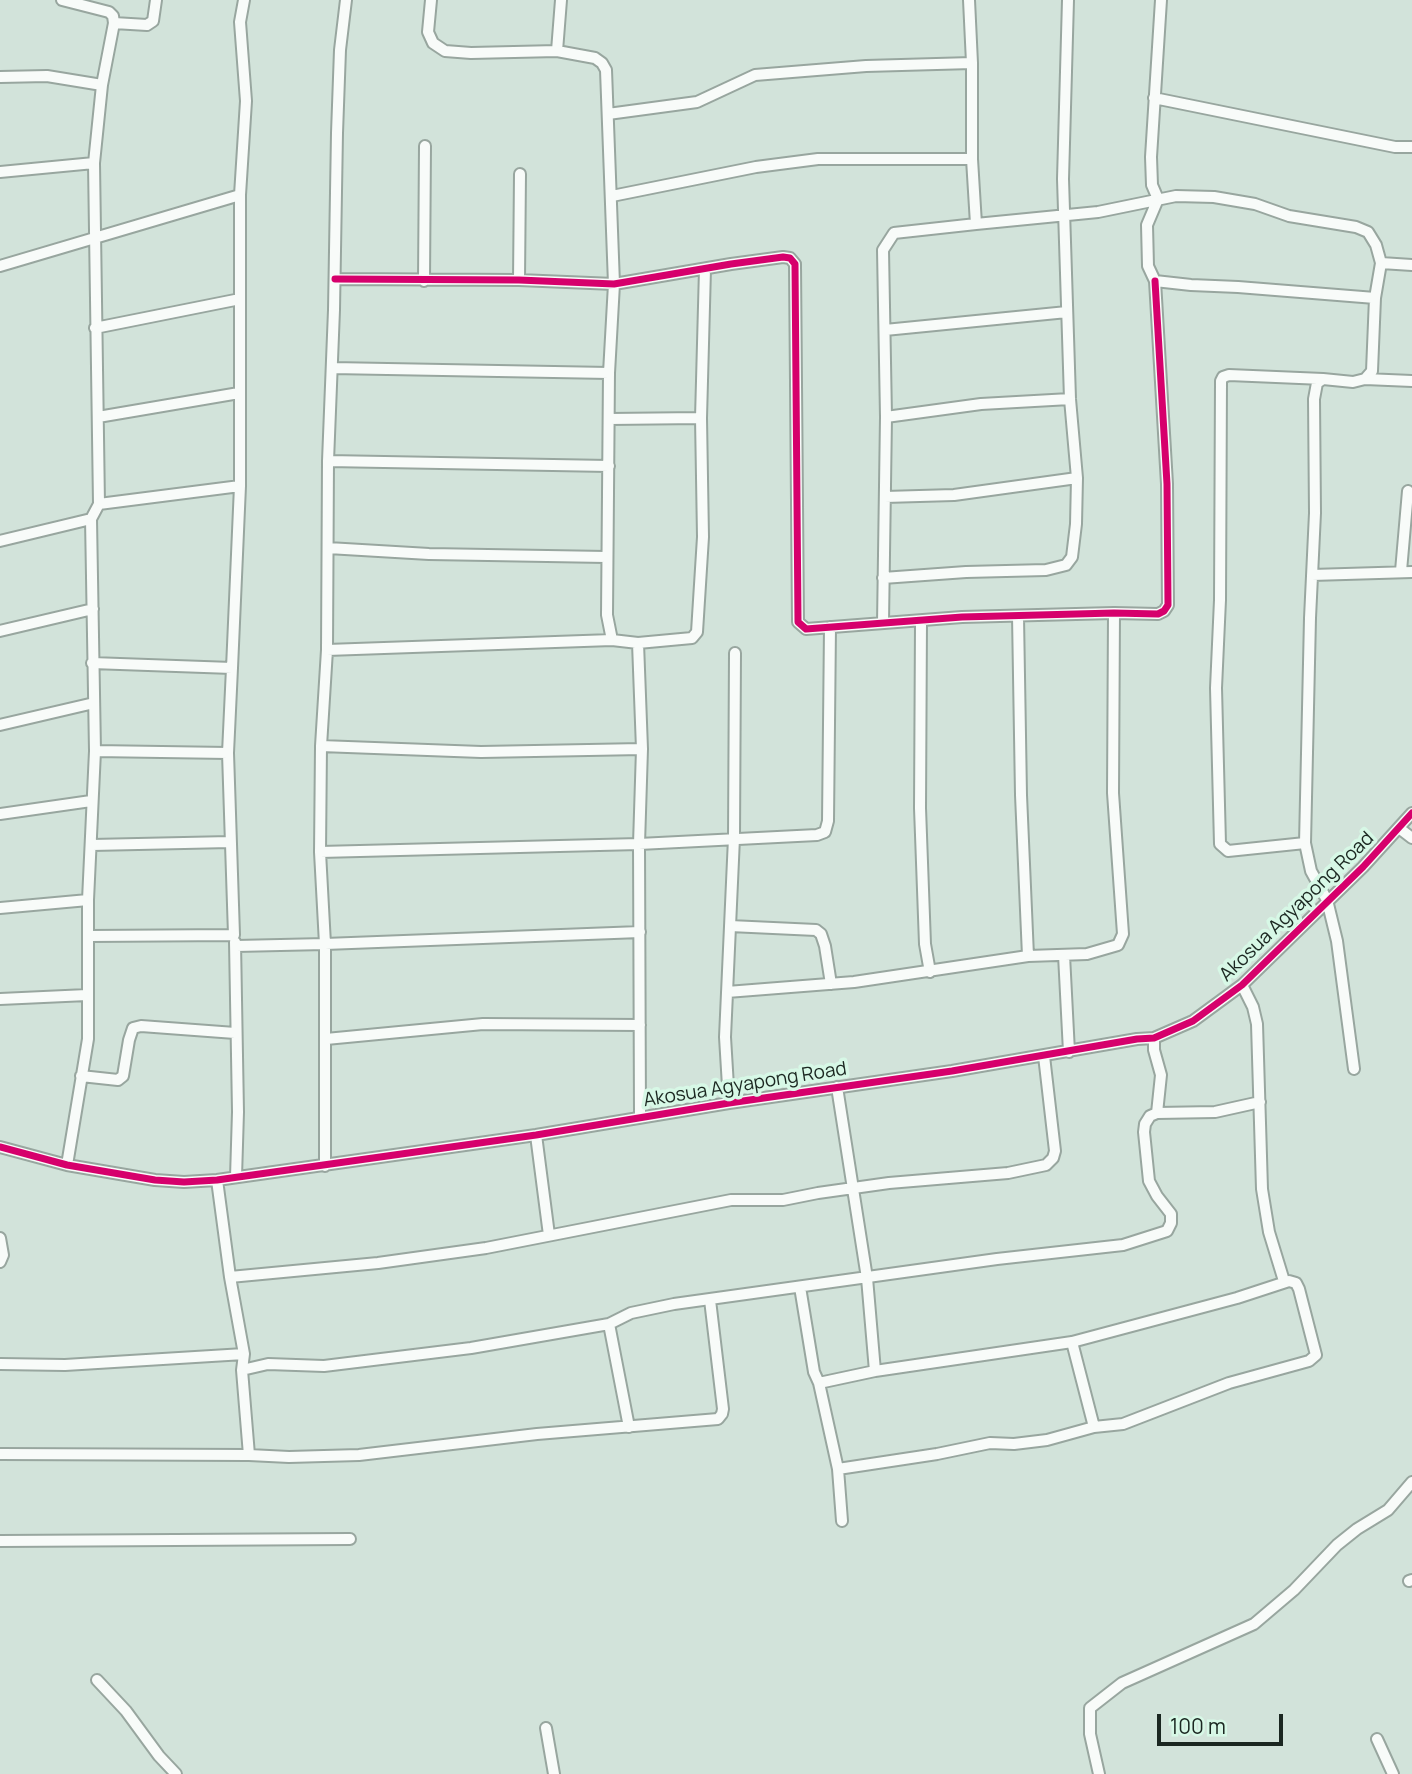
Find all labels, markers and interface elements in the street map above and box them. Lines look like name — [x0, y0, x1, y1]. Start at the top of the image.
street label: Akosua Agyapong Road — [1215, 827, 1379, 987]
street label: Akosua Agyapong Road — [642, 1058, 848, 1112]
scale bar — [1160, 1700, 1286, 1744]
text: 100 m — [1170, 1712, 1226, 1740]

